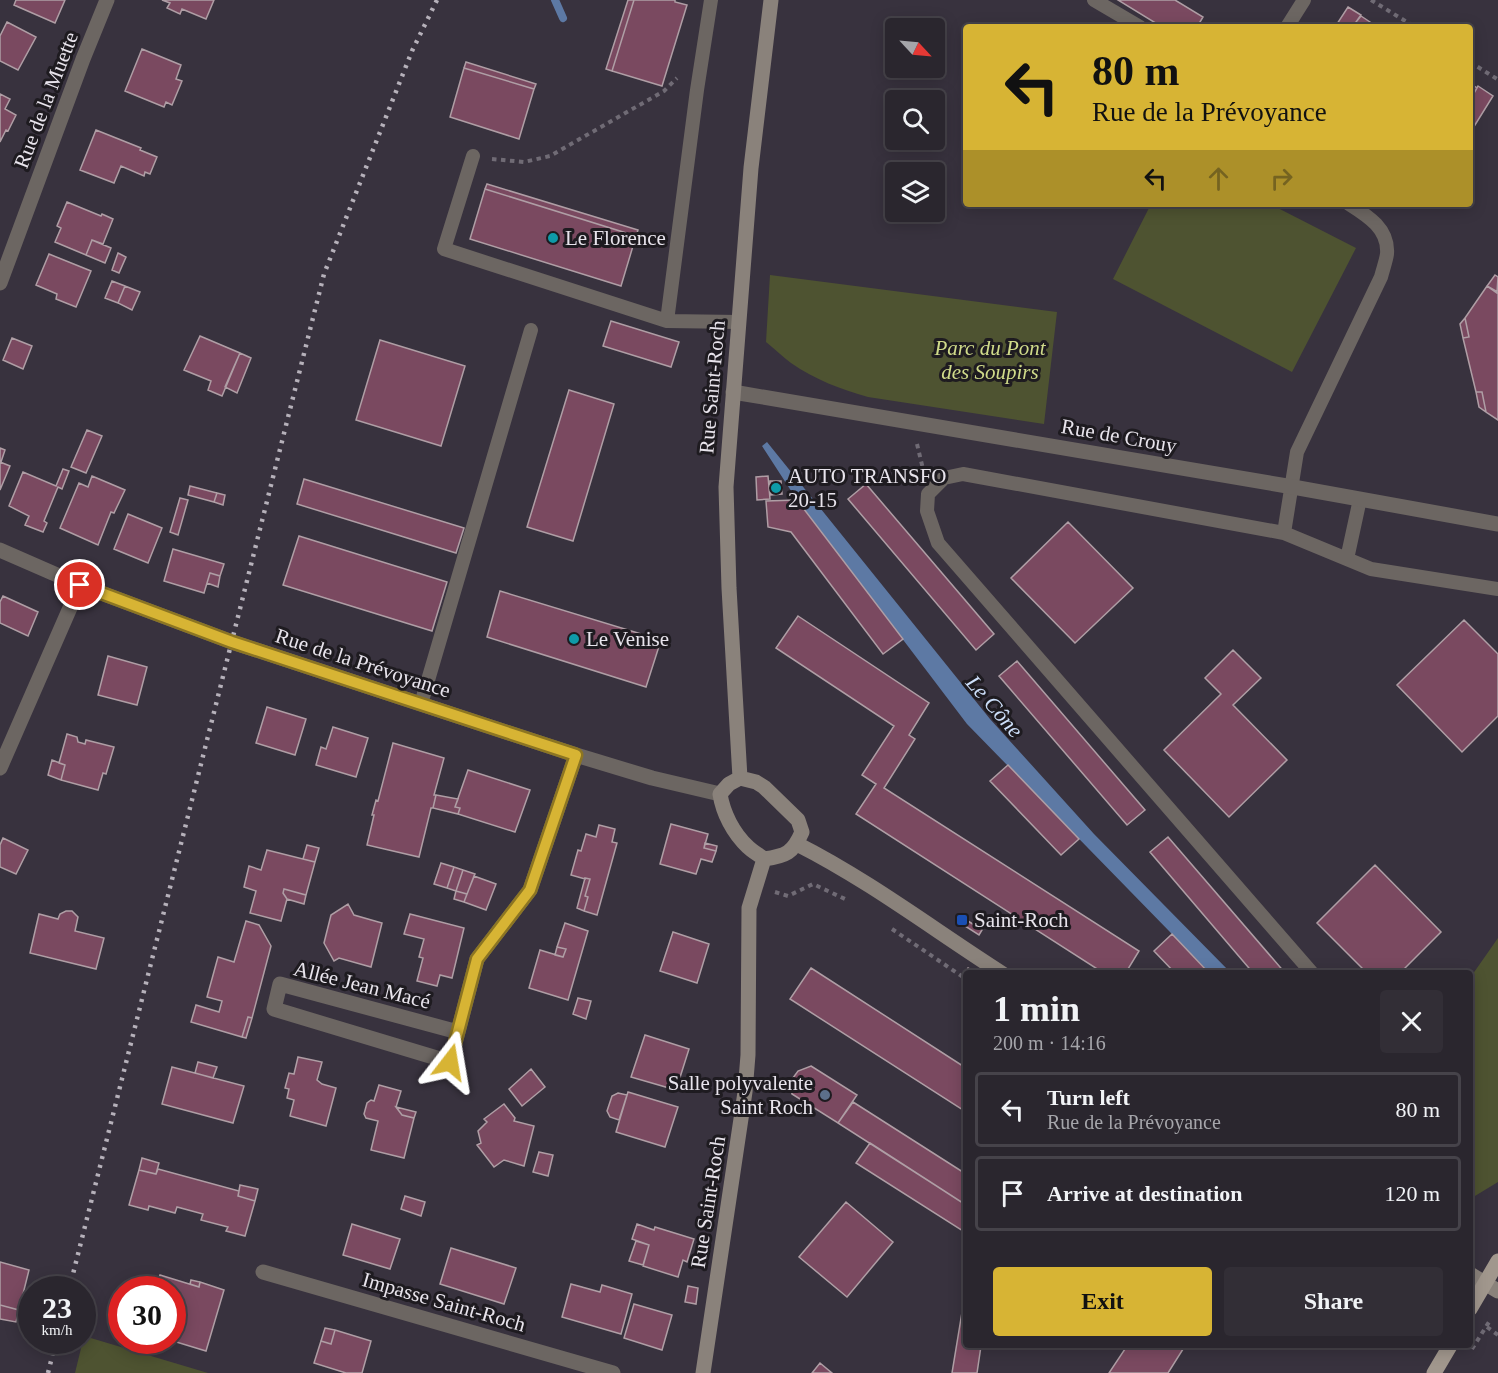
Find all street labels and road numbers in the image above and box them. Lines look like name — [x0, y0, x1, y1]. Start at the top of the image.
street label: Rue de la Muette — [9, 28, 83, 172]
street label: Rue Saint-Roch — [694, 319, 730, 455]
street label: Rue de Crouy — [1059, 414, 1179, 458]
street label: Rue de la Prévoyance — [273, 623, 453, 703]
street label: Allée Jean Macé — [291, 956, 433, 1014]
street label: Rue Saint-Roch — [686, 1134, 730, 1270]
street label: Impasse Saint-Roch — [360, 1267, 529, 1337]

